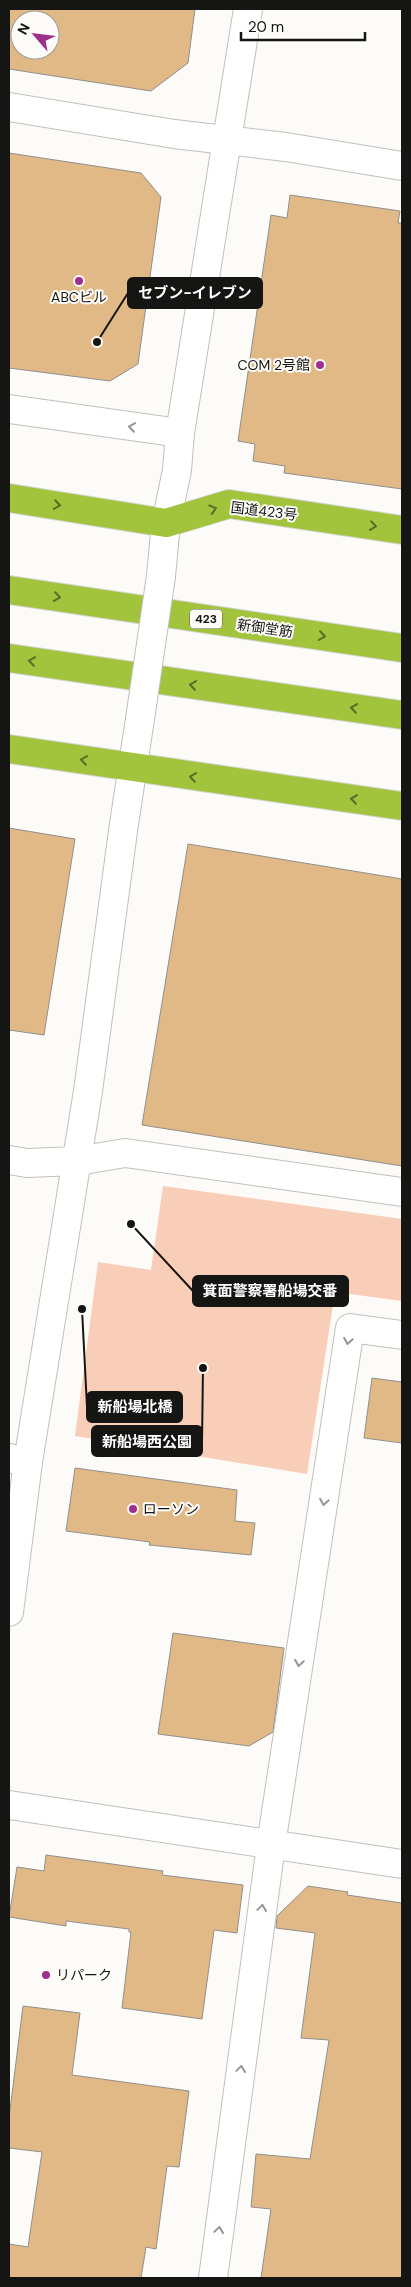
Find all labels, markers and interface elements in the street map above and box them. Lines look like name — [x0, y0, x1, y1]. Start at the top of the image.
north arrow — [10, 10, 60, 60]
scale bar — [241, 10, 365, 42]
text: 20 m — [248, 17, 284, 37]
text: N — [13, 20, 34, 38]
marker: ABCビル — [73, 275, 85, 287]
callout: セブン-イレブン — [128, 278, 262, 308]
text: セブン-イレブン — [138, 283, 252, 303]
place label: ABCビル — [51, 288, 107, 306]
place label: COM 2号館 — [238, 356, 310, 374]
marker: COM 2号館 — [314, 359, 326, 371]
one-way arrow — [128, 422, 136, 433]
street label: 国道423号 — [230, 498, 298, 524]
one-way arrow — [53, 500, 61, 510]
one-way arrow — [208, 505, 216, 515]
one-way arrow — [369, 520, 377, 530]
one-way arrow — [53, 592, 61, 602]
road number: 423 — [190, 610, 222, 628]
street label: 新御堂筋 — [236, 615, 294, 641]
one-way arrow — [317, 631, 326, 641]
one-way arrow — [28, 657, 37, 667]
one-way arrow — [189, 680, 197, 691]
one-way arrow — [350, 704, 358, 714]
one-way arrow — [79, 755, 88, 765]
one-way arrow — [189, 772, 197, 782]
one-way arrow — [350, 794, 358, 805]
callout: 箕面警察署船場交番 — [193, 1276, 348, 1306]
text: 箕面警察署船場交番 — [202, 1281, 338, 1301]
one-way arrow — [344, 1337, 354, 1346]
callout: 新船場北橋 — [87, 1392, 182, 1422]
text: 新船場北橋 — [97, 1397, 173, 1417]
callout: 新船場西公園 — [92, 1426, 202, 1456]
text: 新船場西公園 — [102, 1432, 192, 1452]
one-way arrow — [319, 1498, 329, 1506]
place label: ローソン — [143, 1500, 199, 1518]
marker: ローソン — [127, 1503, 139, 1515]
one-way arrow — [294, 1658, 304, 1667]
one-way arrow — [256, 1903, 267, 1911]
place label: リパーク — [56, 1966, 112, 1984]
marker: リパーク — [40, 1969, 52, 1981]
one-way arrow — [235, 2065, 245, 2073]
one-way arrow — [213, 2226, 224, 2234]

